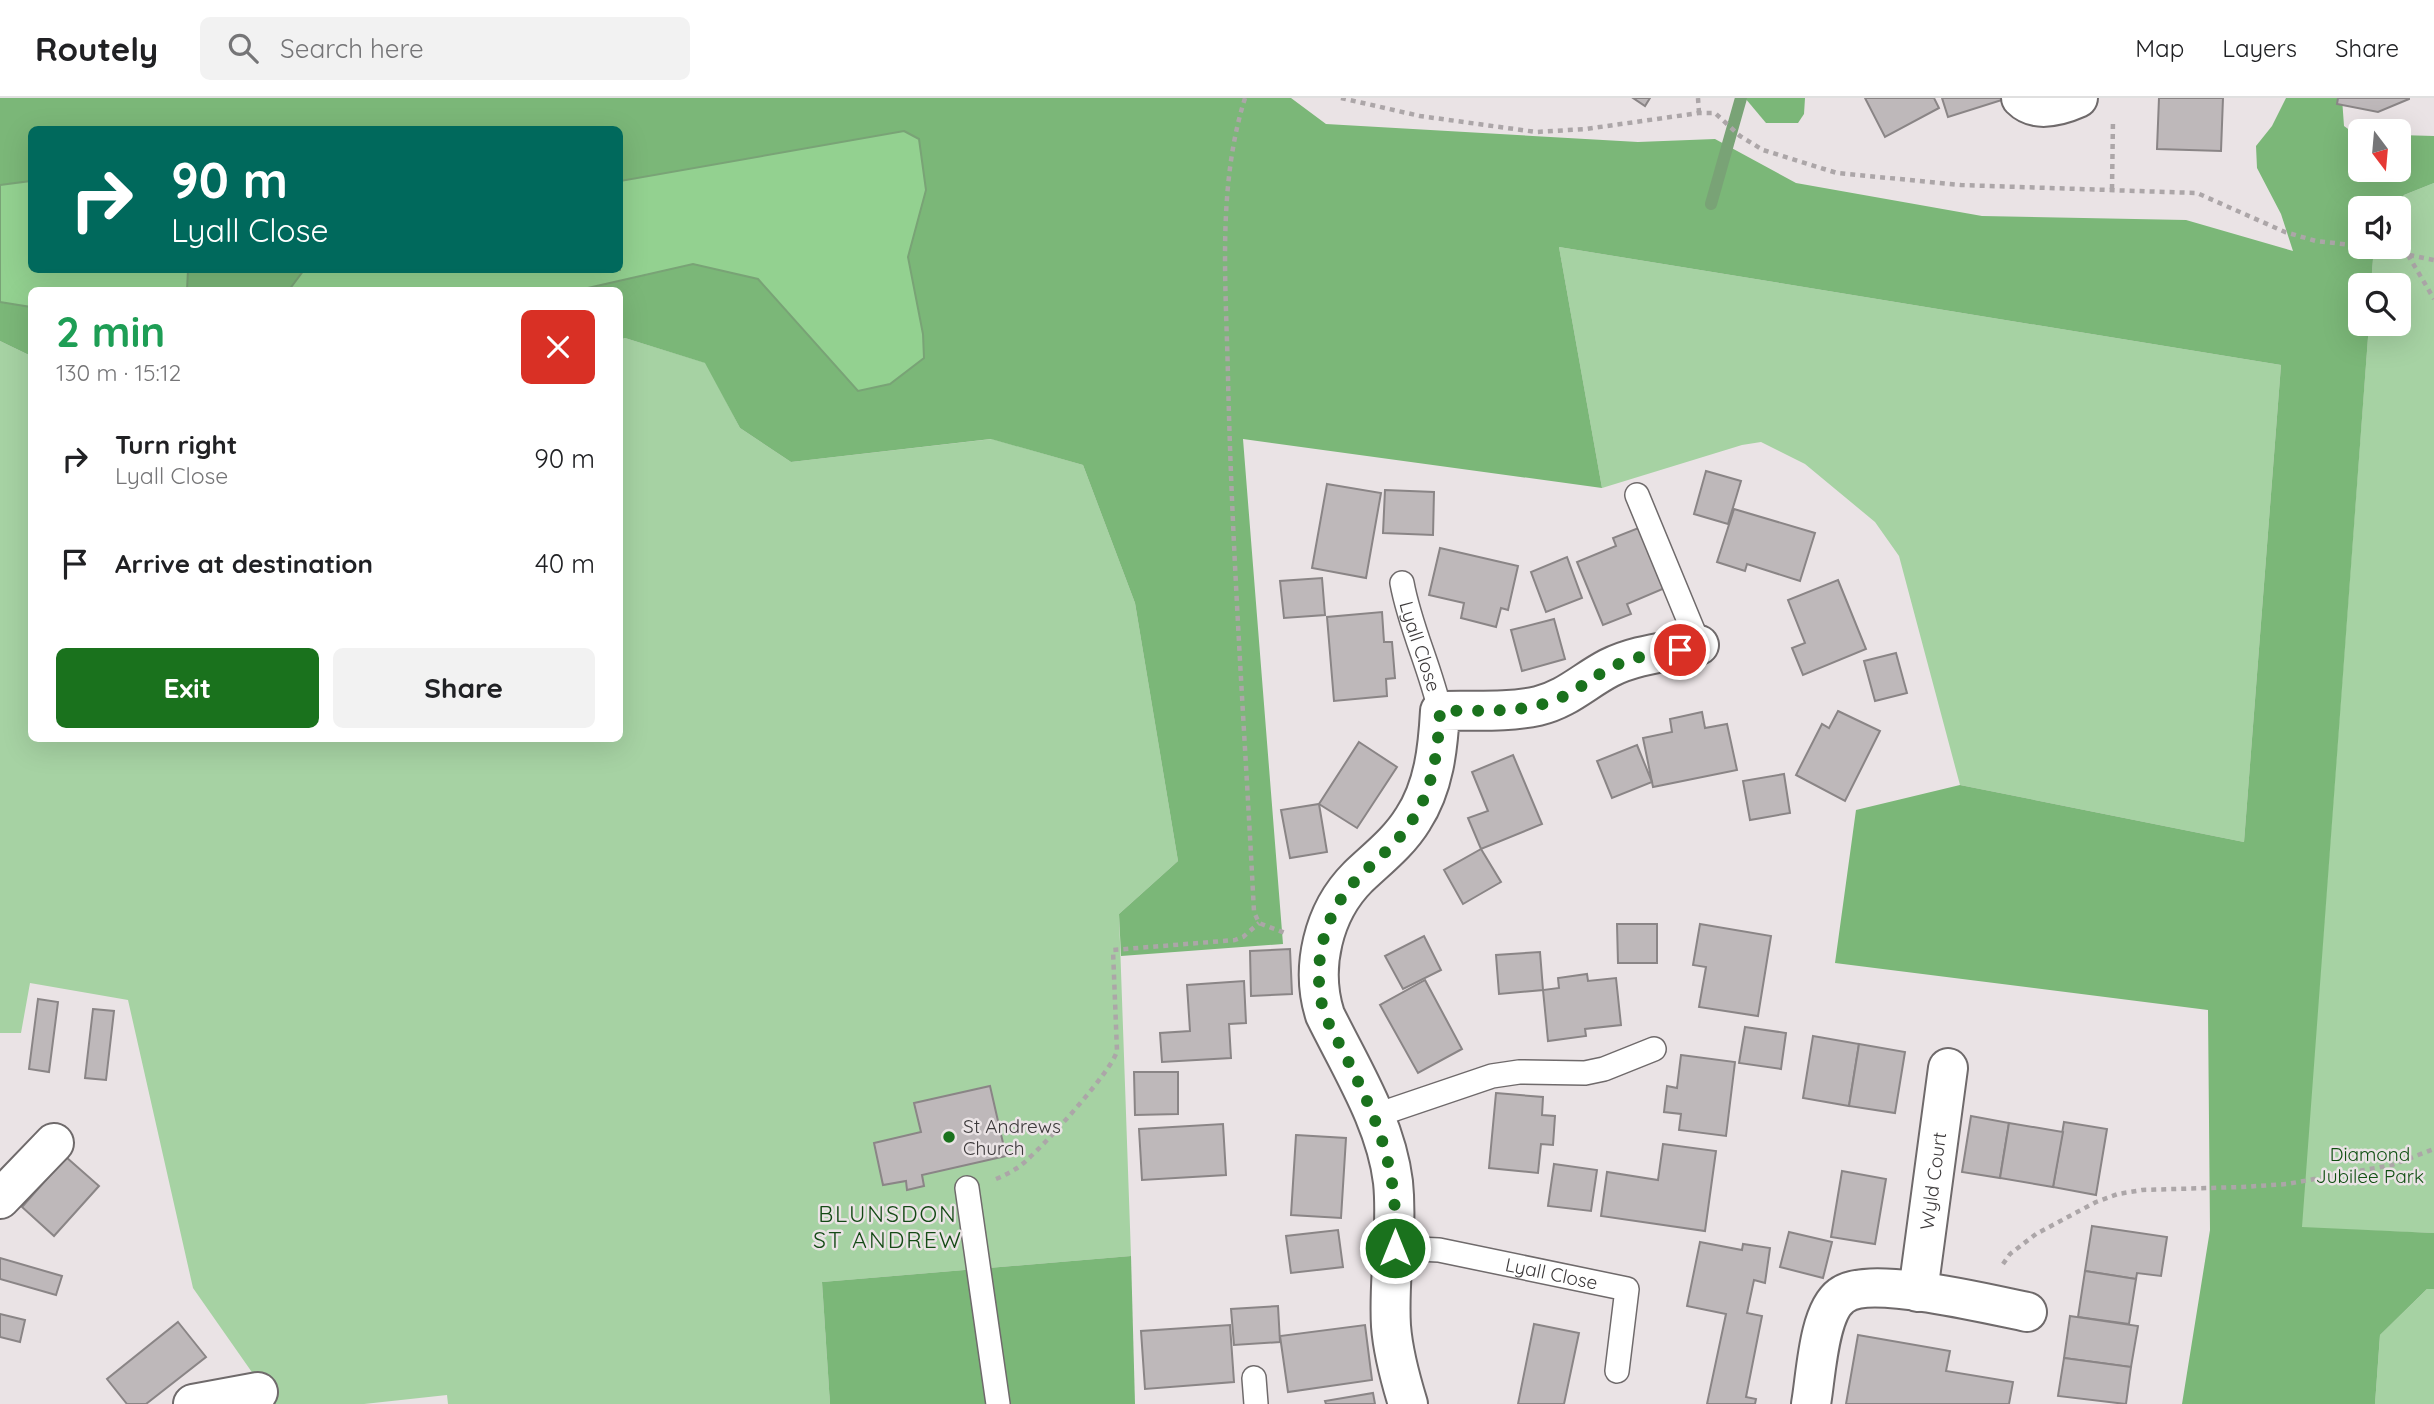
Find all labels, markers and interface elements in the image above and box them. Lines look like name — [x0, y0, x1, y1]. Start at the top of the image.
search box — [200, 17, 690, 80]
text: Routely — [35, 28, 158, 69]
icon: search — [224, 29, 262, 67]
text: Search here — [280, 32, 424, 65]
text: Map — [2135, 33, 2184, 63]
text: Layers — [2222, 33, 2297, 63]
text: Share — [2335, 33, 2399, 63]
north arrow — [2348, 119, 2412, 182]
map controls — [2348, 119, 2411, 336]
text: 90 m — [171, 149, 288, 210]
icon: right — [56, 154, 147, 245]
button: sound — [2348, 196, 2411, 259]
text: Lyall Close — [171, 210, 329, 250]
button: search — [2348, 273, 2411, 336]
text: 2 min — [56, 305, 165, 358]
button: close — [521, 310, 595, 384]
text: 130 m · 15:12 — [56, 358, 181, 387]
text: Turn right — [115, 428, 237, 461]
icon: right — [56, 440, 94, 478]
text: 90 m — [534, 442, 595, 475]
text: Lyall Close — [115, 461, 228, 490]
icon: arrive — [56, 545, 94, 583]
text: Arrive at destination — [115, 547, 373, 580]
text: 40 m — [535, 547, 595, 580]
street label: Lyall Close — [1394, 599, 1446, 694]
pin — [1650, 620, 1710, 680]
icon: arrive — [1661, 631, 1699, 669]
button: Exit — [56, 648, 319, 728]
button: Share — [333, 648, 595, 728]
place label: St Andrews Church — [963, 1114, 1061, 1160]
marker: St Andrews Church — [941, 1129, 957, 1145]
street label: Wyld Court — [1914, 1131, 1951, 1231]
park label: Diamond Jubilee Park — [2316, 1142, 2424, 1188]
district label: BLUNSDON ST ANDREW — [813, 1199, 963, 1254]
position arrow — [1358, 1211, 1432, 1285]
street label: Lyall Close — [1503, 1252, 1600, 1295]

